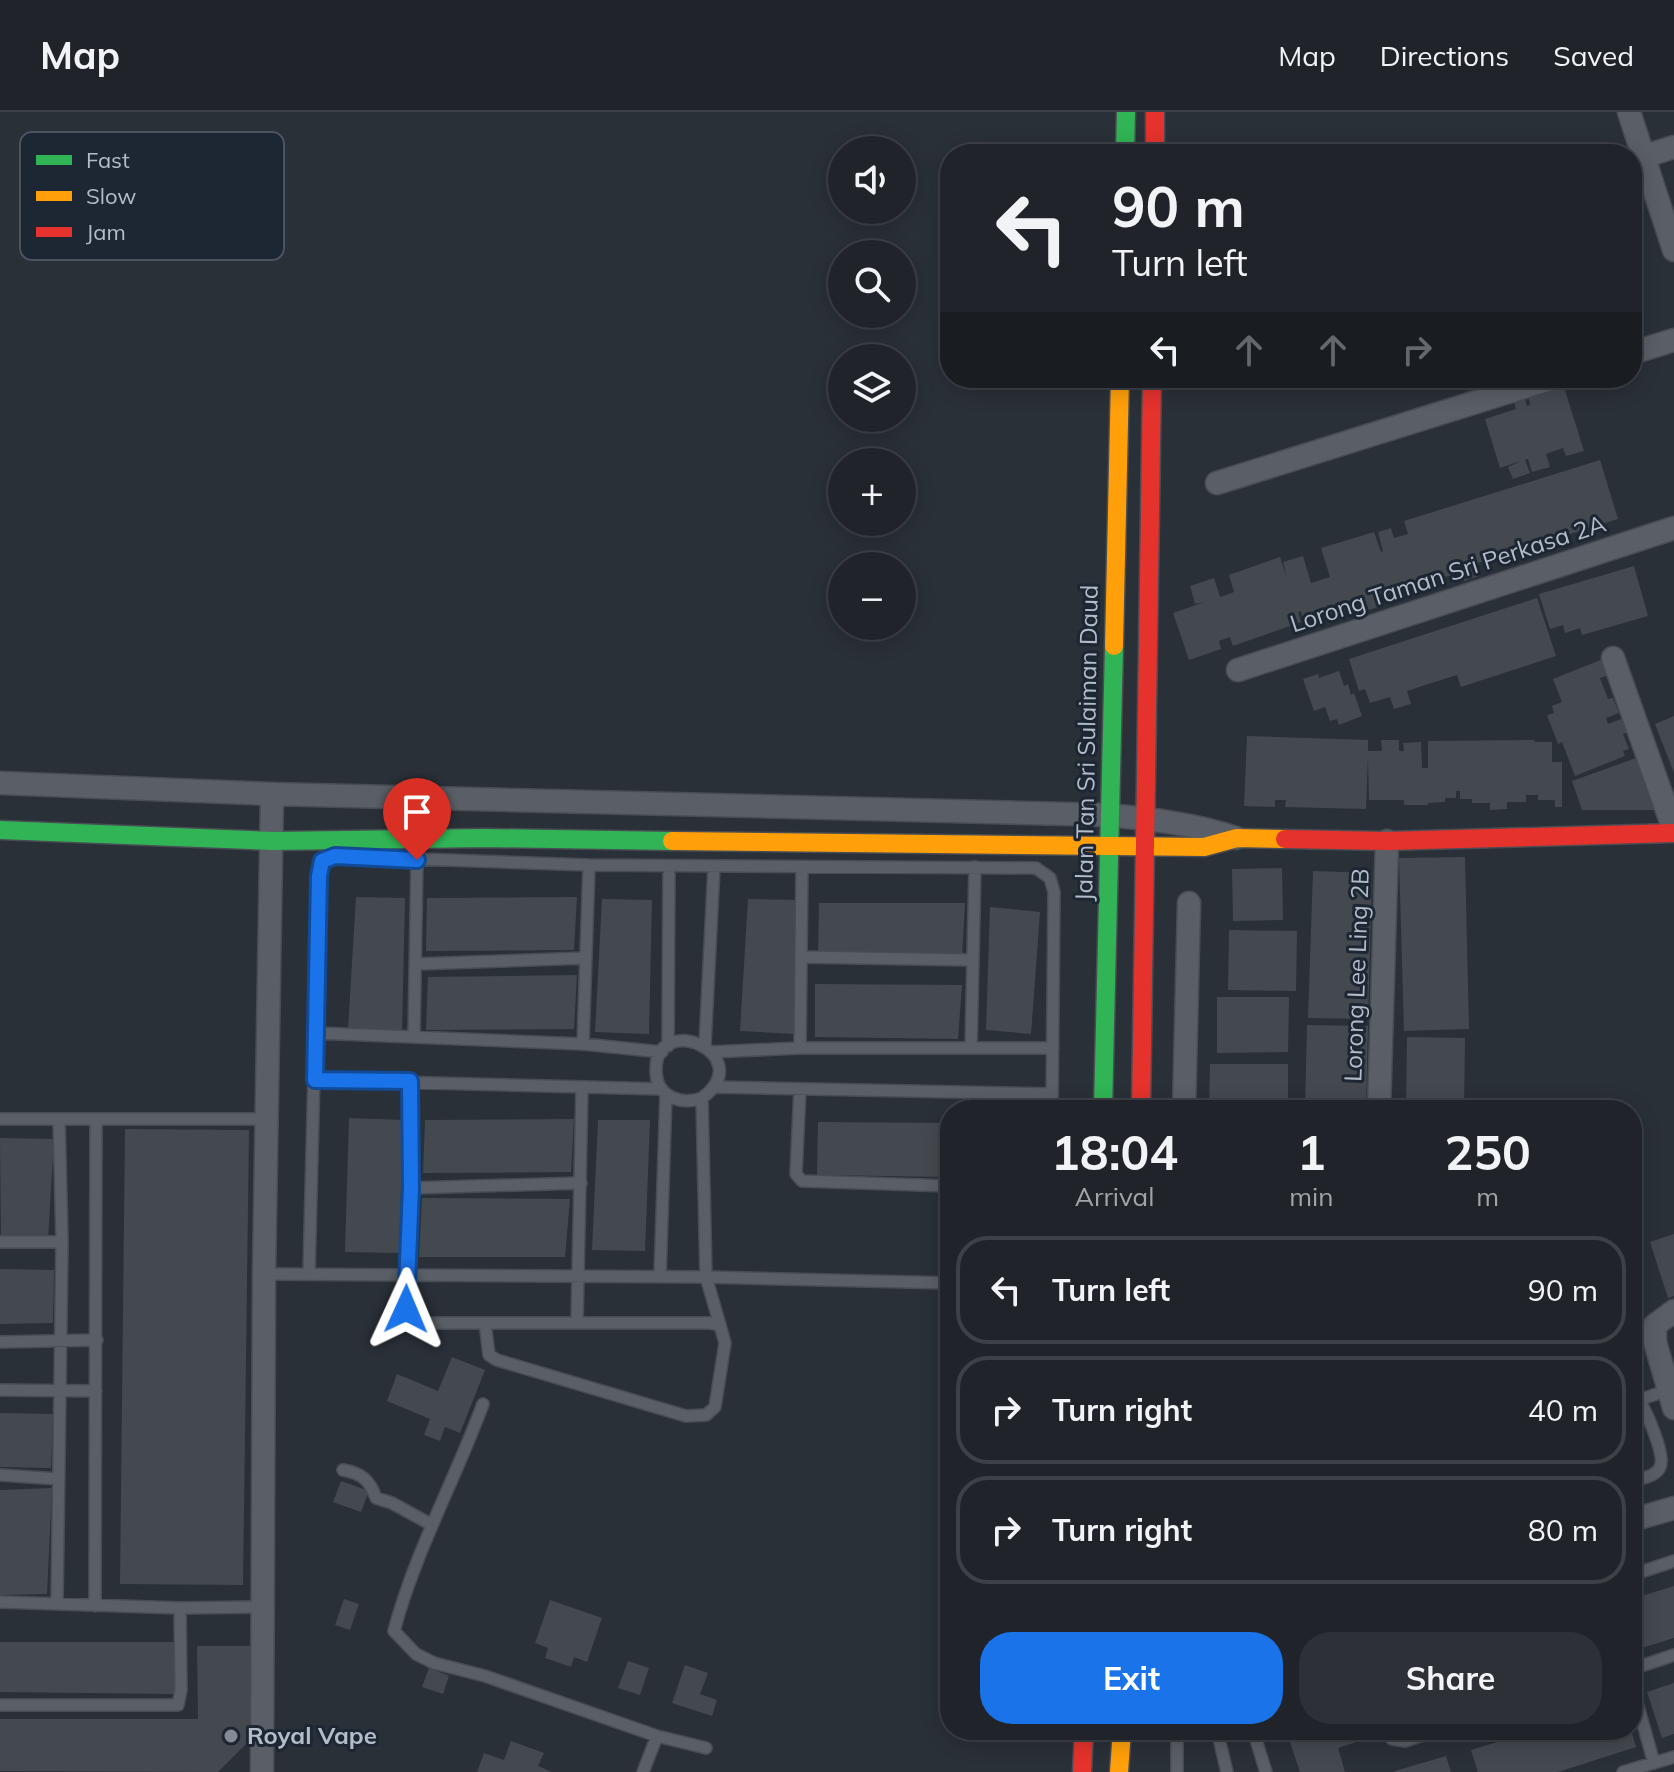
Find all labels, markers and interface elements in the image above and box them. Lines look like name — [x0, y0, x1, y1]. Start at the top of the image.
text: Map — [40, 31, 120, 79]
text: Map — [1278, 38, 1336, 73]
text: Directions — [1380, 38, 1509, 73]
text: Saved — [1553, 38, 1634, 73]
legend — [20, 132, 284, 260]
map controls — [828, 136, 916, 640]
button: sound — [828, 136, 916, 224]
text: Fast — [86, 146, 130, 174]
text: 90 m — [1112, 171, 1245, 241]
icon: left — [980, 176, 1084, 280]
text: Slow — [86, 182, 136, 210]
text: Jam — [86, 218, 126, 246]
button: search — [828, 240, 916, 328]
text: Turn left — [1112, 240, 1248, 285]
icon: left — [1143, 328, 1187, 372]
icon: ahead — [1227, 328, 1271, 372]
icon: ahead — [1311, 328, 1355, 372]
icon: right — [1395, 328, 1439, 372]
button: layers — [828, 344, 916, 432]
button: + — [828, 448, 916, 536]
street label: Lorong Taman Sri Perkasa 2A — [1286, 508, 1610, 638]
button: − — [828, 552, 916, 640]
street label: Jalan Tan Sri Sulaiman Daud — [1068, 584, 1104, 902]
pin — [383, 778, 451, 860]
icon: arrive — [395, 790, 439, 834]
street label: Lorong Lee Ling 2B — [1337, 868, 1375, 1082]
text: 18:04 — [1051, 1122, 1178, 1182]
text: 1 — [1297, 1122, 1326, 1182]
text: 250 — [1445, 1122, 1531, 1182]
text: Arrival — [1075, 1180, 1154, 1213]
text: min — [1289, 1180, 1333, 1213]
text: m — [1476, 1180, 1499, 1213]
position arrow — [364, 1267, 448, 1351]
icon: left — [984, 1268, 1028, 1312]
text: Turn left — [1052, 1271, 1170, 1309]
text: 90 m — [1528, 1271, 1598, 1309]
icon: right — [984, 1388, 1028, 1432]
text: Turn right — [1052, 1391, 1192, 1429]
text: 40 m — [1528, 1391, 1598, 1429]
icon: right — [984, 1508, 1028, 1552]
text: Turn right — [1052, 1511, 1192, 1549]
text: 80 m — [1528, 1511, 1598, 1549]
button: Exit — [980, 1632, 1283, 1724]
button: Share — [1299, 1632, 1602, 1724]
place label: Royal Vape — [247, 1720, 377, 1750]
marker: Royal Vape — [222, 1727, 240, 1745]

